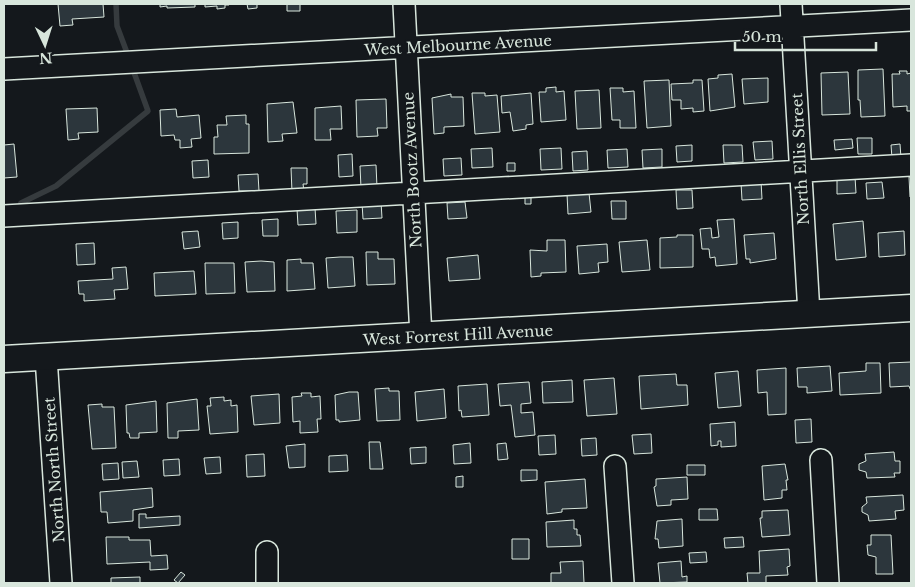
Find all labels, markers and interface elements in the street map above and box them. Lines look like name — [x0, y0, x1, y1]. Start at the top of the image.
north arrow — [20, 20, 70, 70]
scale bar — [735, 20, 876, 52]
text: 50 m — [742, 27, 782, 46]
street label: West Melbourne Avenue — [363, 31, 552, 59]
text: N — [39, 49, 53, 67]
street label: North Bootz Avenue — [398, 91, 426, 249]
street label: North Ellis Street — [787, 92, 813, 226]
street label: West Forrest Hill Avenue — [362, 321, 553, 350]
street label: North North Street — [39, 396, 69, 543]

